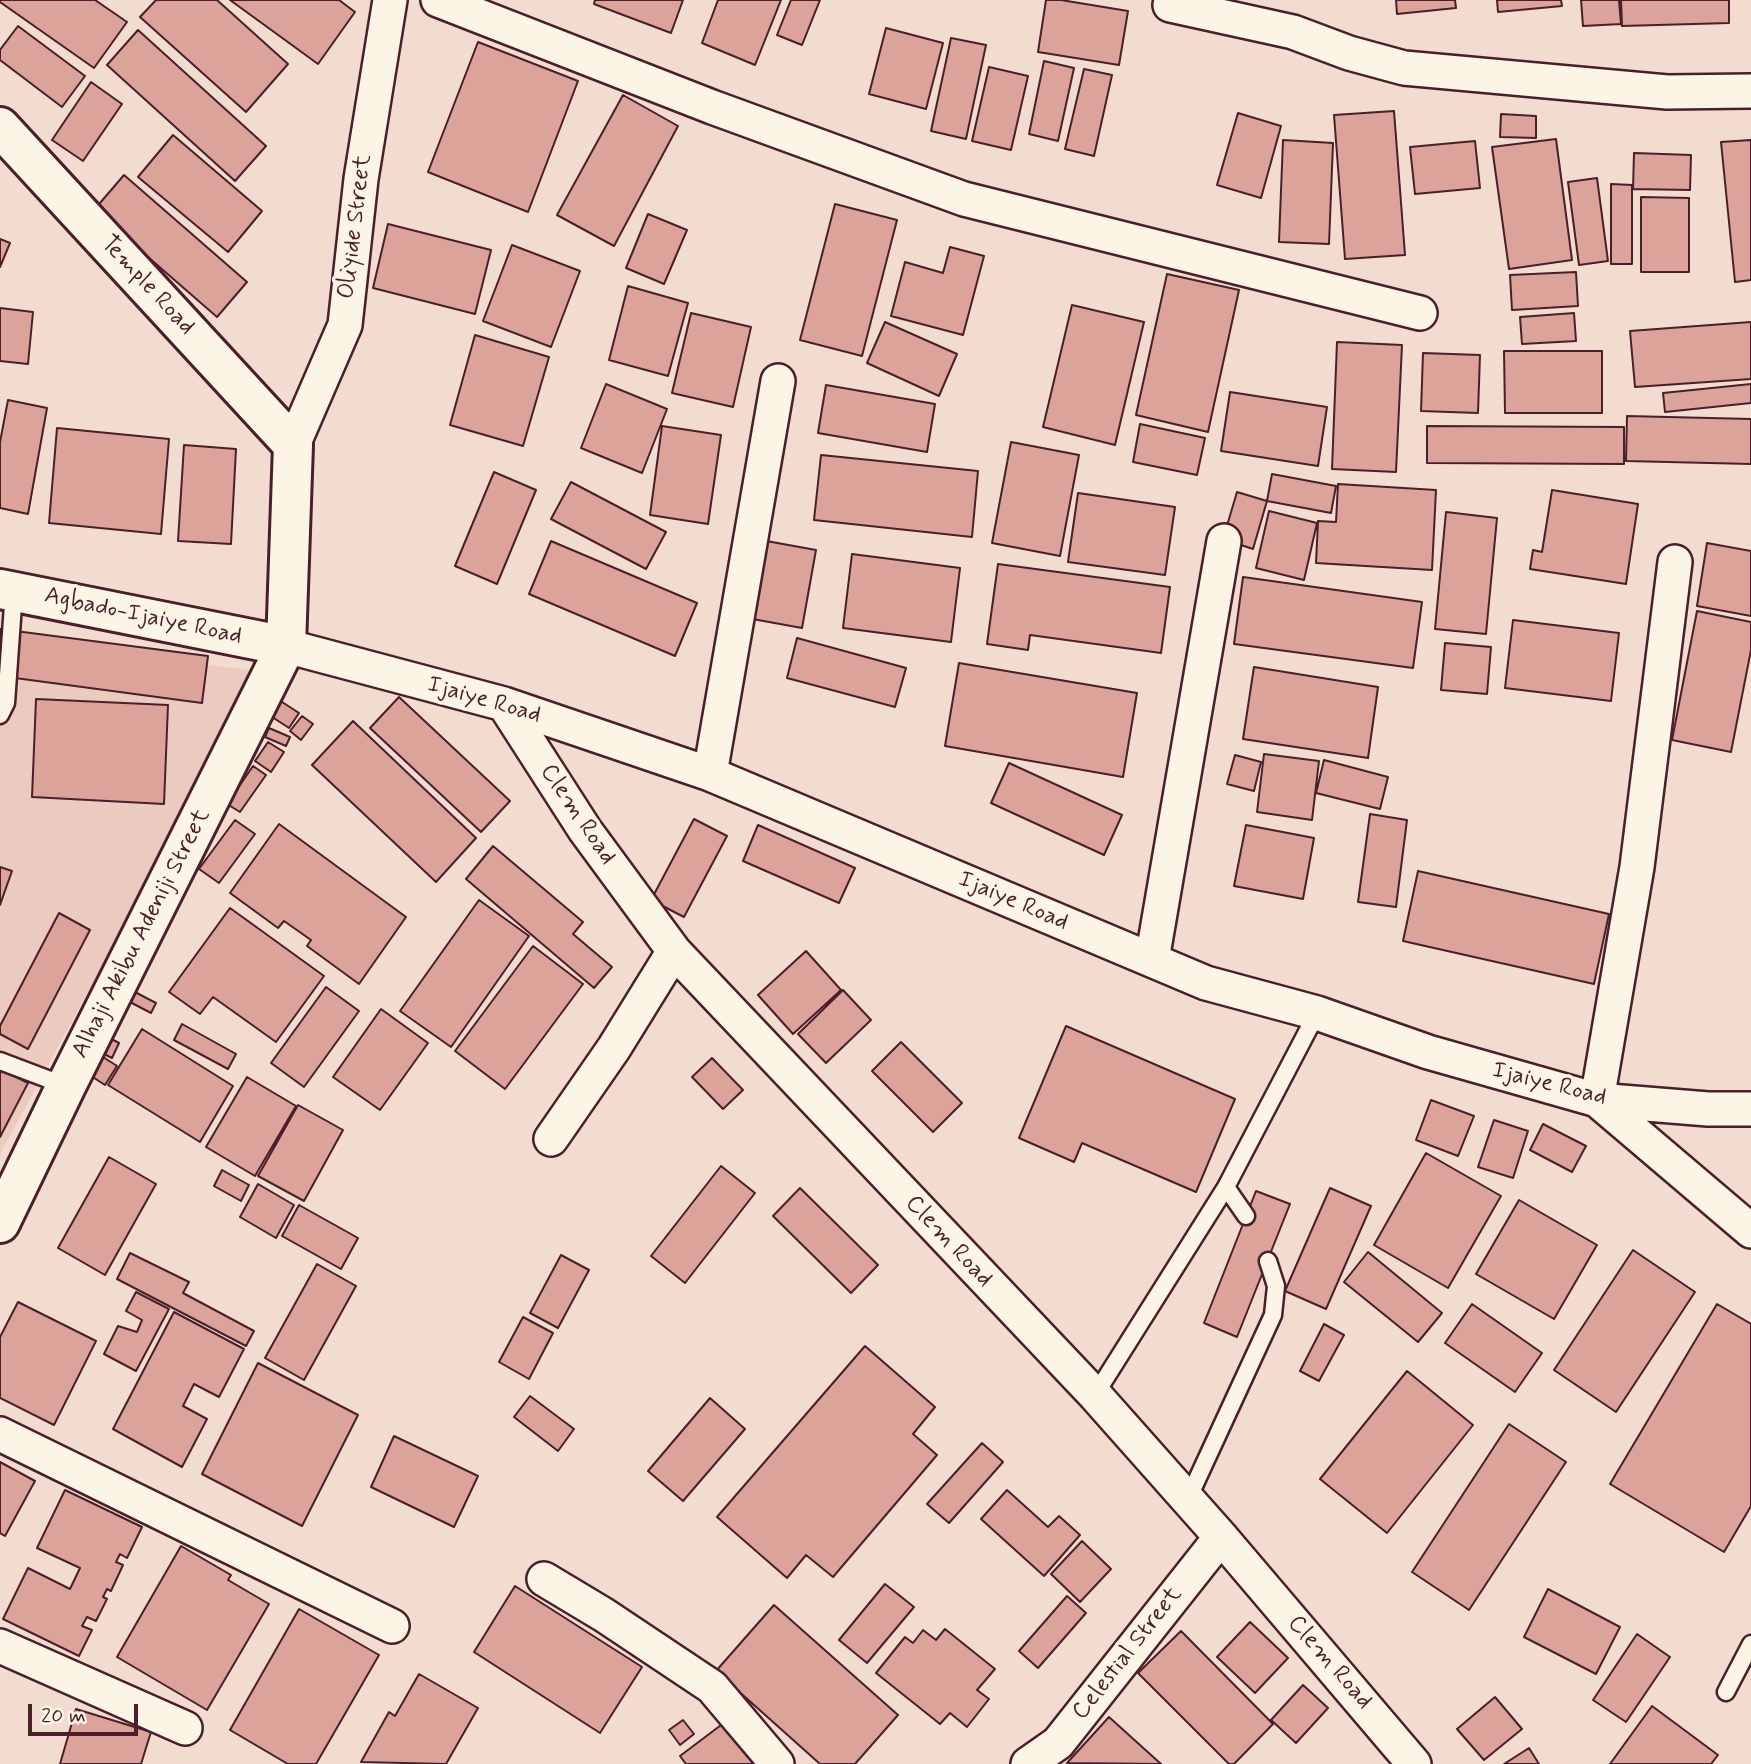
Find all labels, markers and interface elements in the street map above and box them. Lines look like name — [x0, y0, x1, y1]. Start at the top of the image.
street label: Oliyide Street — [333, 153, 379, 301]
street label: Temple Road — [94, 230, 200, 342]
street label: Agbado-Ijaiye Road — [42, 582, 244, 652]
street label: Ijaiye Road — [424, 671, 544, 731]
street label: Clem Road — [533, 759, 621, 871]
street label: Alhaji Akibu Adeniji Street — [67, 805, 217, 1063]
street label: Ijaiye Road — [954, 866, 1072, 938]
street label: Ijaiye Road — [1489, 1057, 1609, 1113]
street label: Clem Road — [898, 1190, 998, 1294]
street label: Celestial Street — [1067, 1582, 1189, 1726]
street label: Clem Road — [1280, 1610, 1378, 1716]
scale bar — [32, 1690, 142, 1734]
text: 20 m — [41, 1702, 86, 1730]

